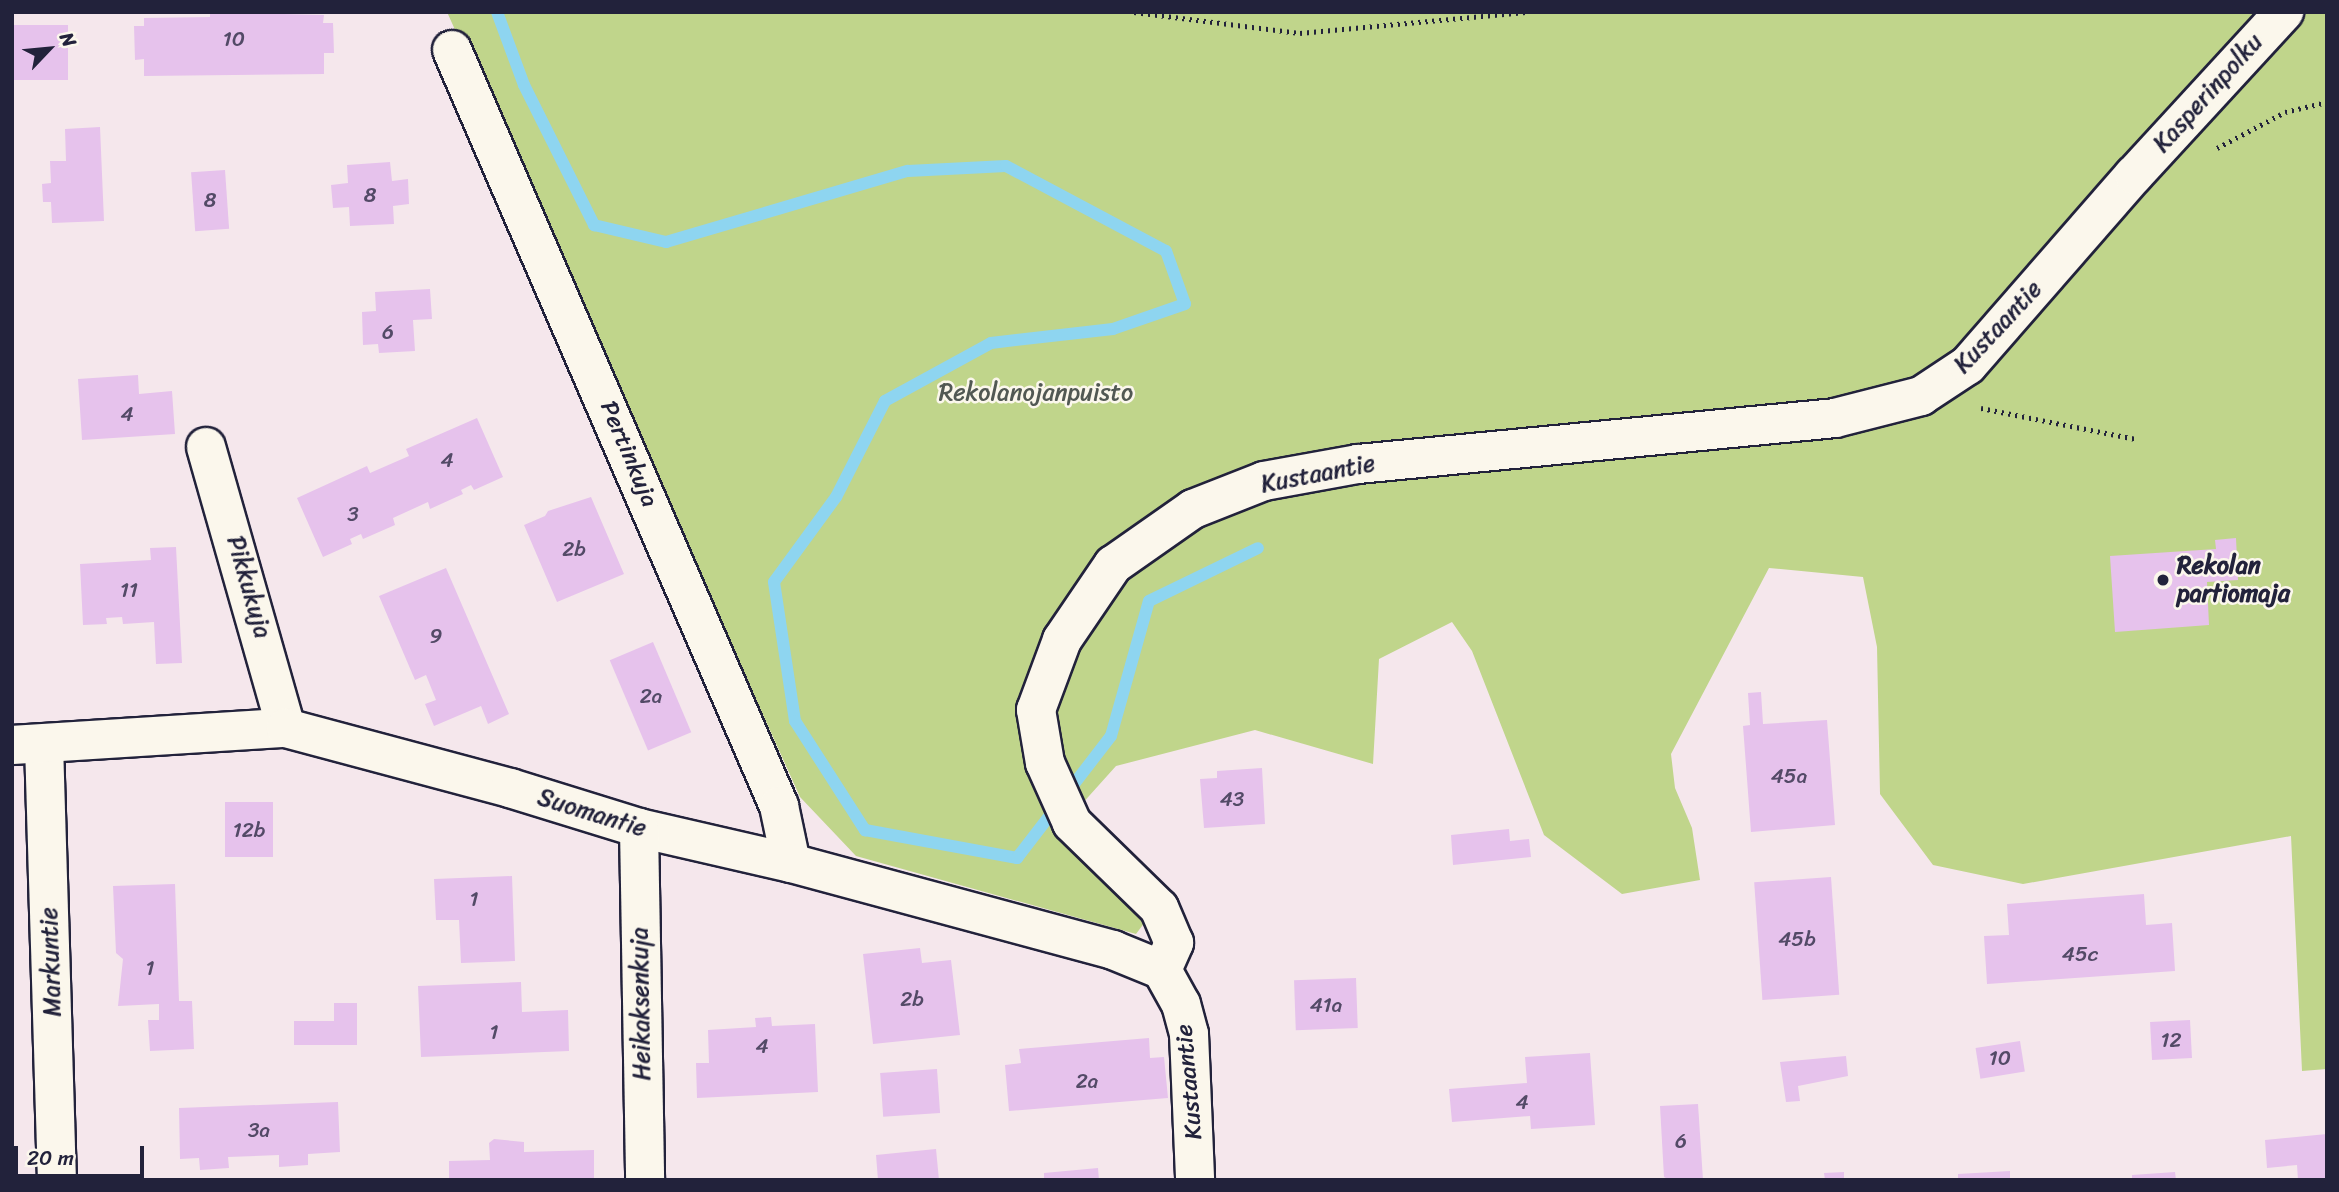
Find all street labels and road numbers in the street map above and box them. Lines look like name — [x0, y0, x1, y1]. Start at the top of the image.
street label: Kasperinpolku — [2147, 28, 2269, 158]
street label: Kustaantie — [1948, 275, 2048, 379]
street label: Pertinkuja — [594, 397, 664, 511]
street label: Kustaantie — [1259, 449, 1377, 499]
street label: Pikkukuja — [221, 533, 277, 641]
street label: Suomantie — [534, 783, 650, 843]
street label: Markuntie — [35, 907, 67, 1017]
street label: Heikaksenkuja — [625, 927, 657, 1081]
street label: Kustaantie — [1170, 1023, 1208, 1141]

